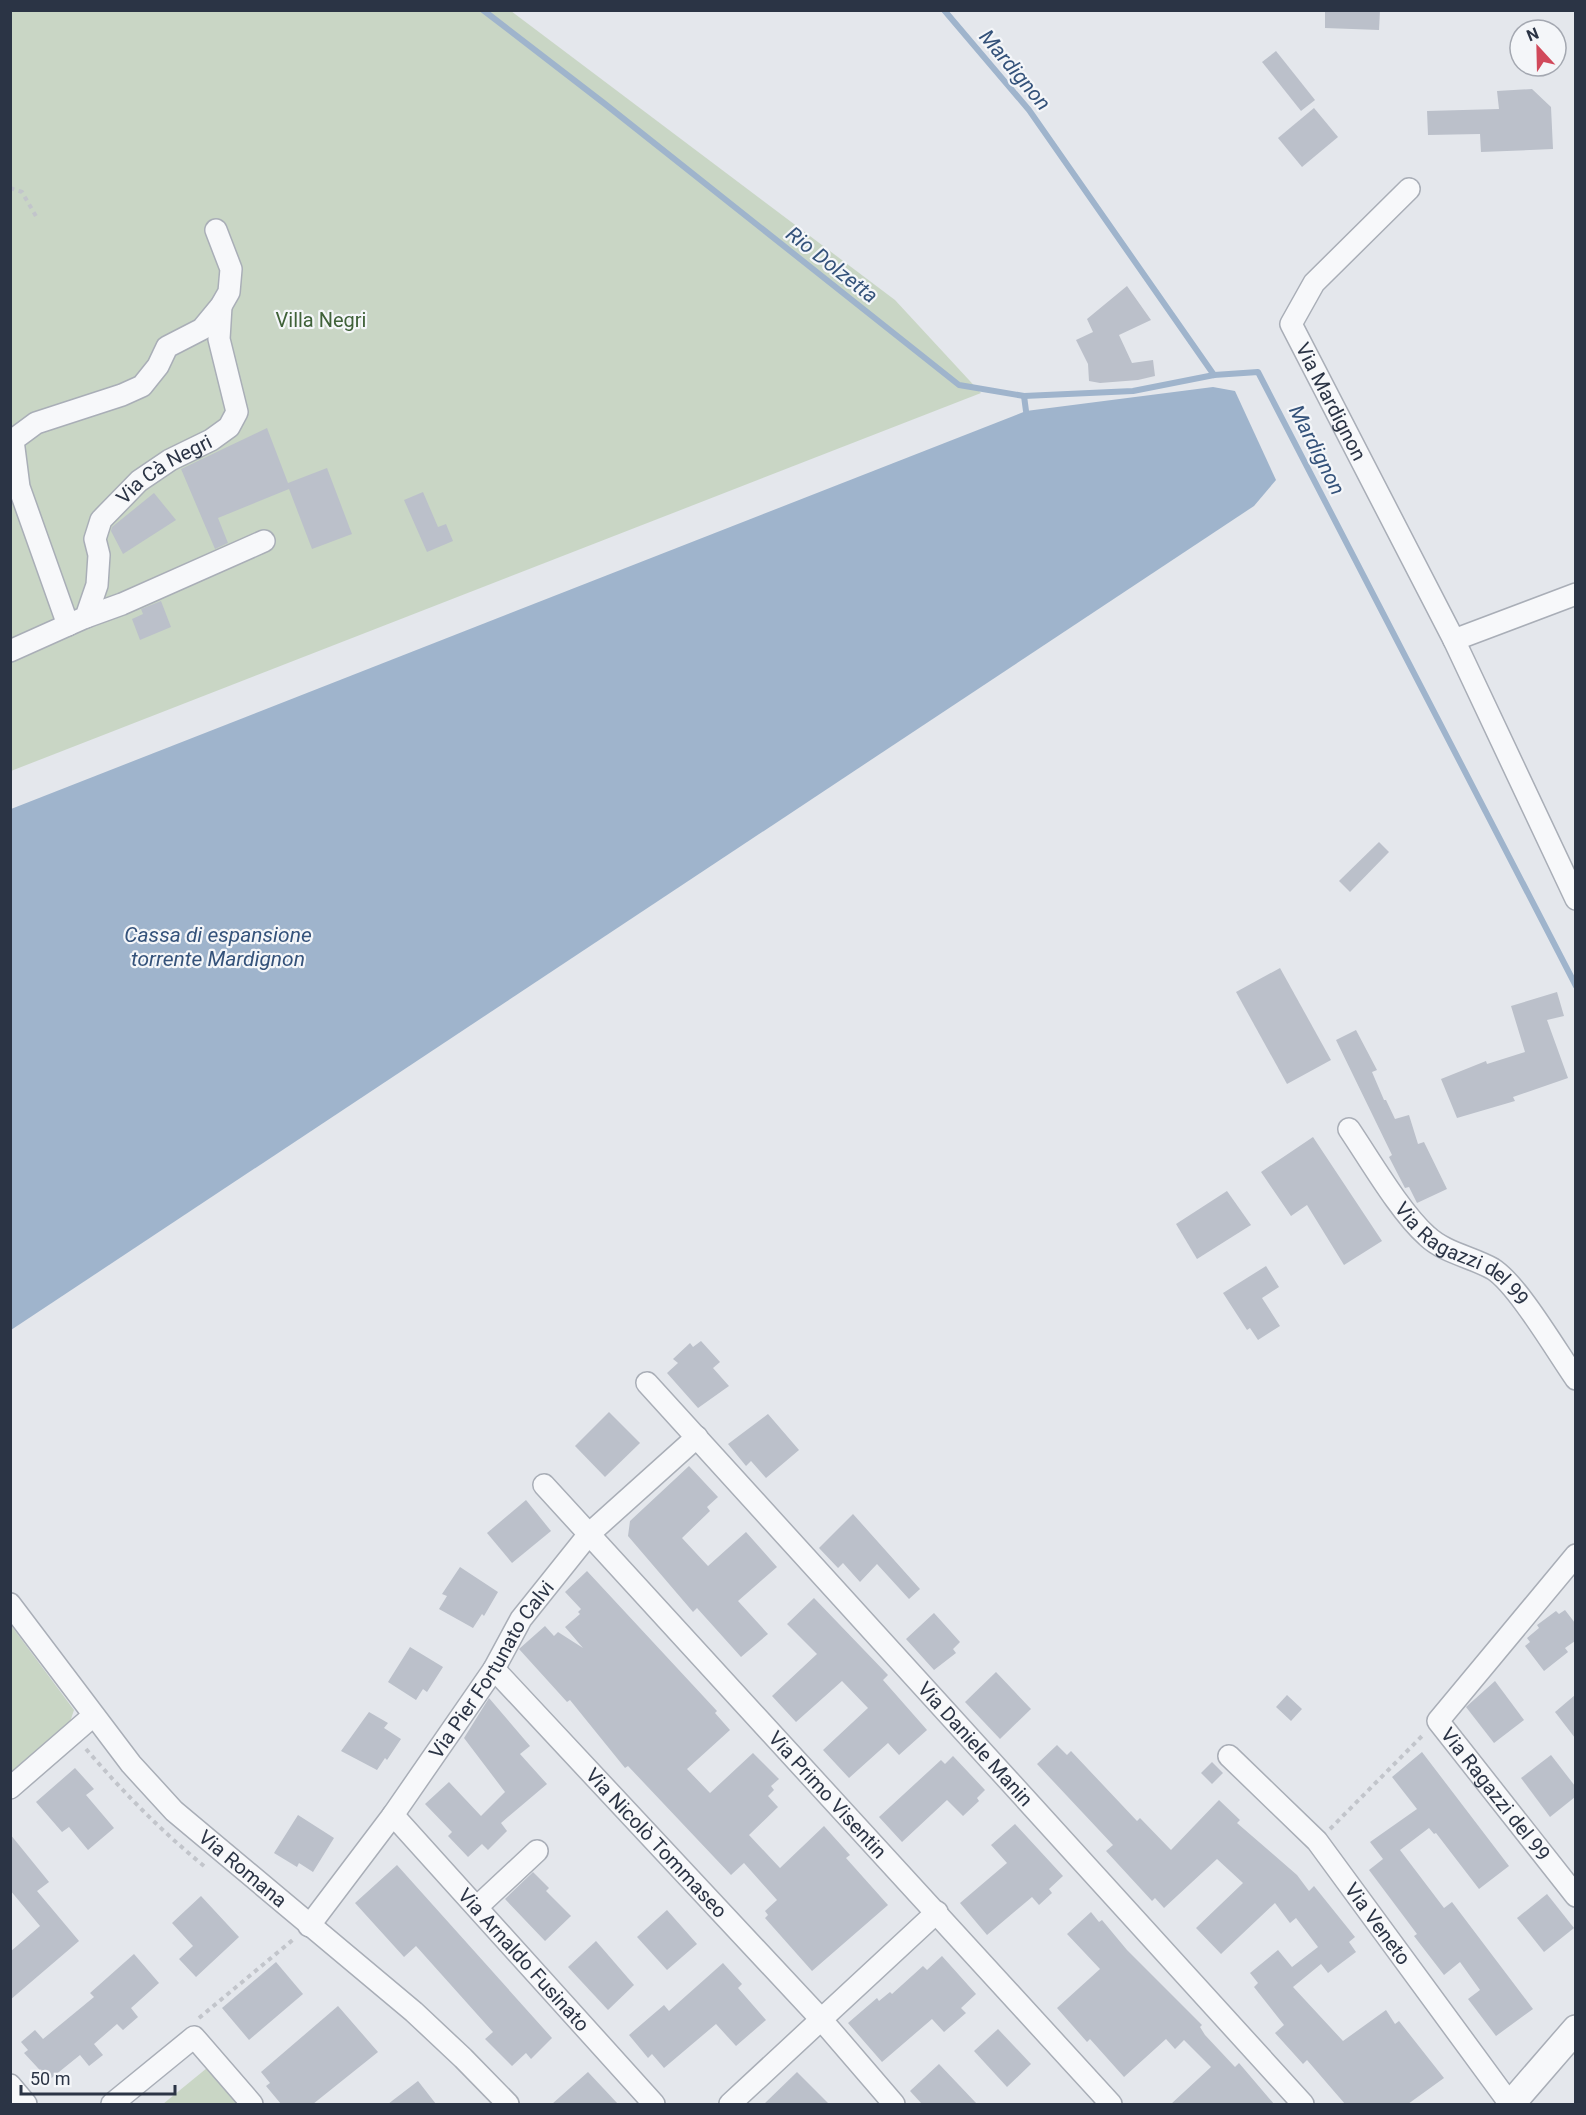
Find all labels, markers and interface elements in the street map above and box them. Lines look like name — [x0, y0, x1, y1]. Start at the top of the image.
north arrow — [1508, 18, 1568, 78]
text: N — [1524, 24, 1541, 45]
water label: Mardignon — [974, 25, 1056, 115]
water label: Rio Dolzetta — [782, 222, 882, 308]
park label: Villa Negri — [276, 308, 366, 332]
street label: Via Mardignon — [1291, 339, 1371, 465]
water label: Mardignon — [1284, 401, 1350, 499]
street label: Via Cà Negri — [111, 429, 216, 509]
water label: Cassa di espansione torrente Mardignon — [124, 923, 312, 971]
street label: Via Ragazzi del 99 — [1390, 1197, 1534, 1310]
street label: Via Pier Fortunato Calvi — [424, 1576, 559, 1763]
street label: Via Daniele Manin — [913, 1677, 1038, 1811]
street label: Via Ragazzi del 99 — [1436, 1723, 1555, 1865]
street label: Via Primo Visentin — [764, 1726, 892, 1863]
street label: Via Nicolò Tommaseo — [581, 1763, 732, 1923]
street label: Via Romana — [194, 1825, 292, 1912]
street label: Via Veneto — [1340, 1878, 1416, 1969]
street label: Via Arnaldo Fusinato — [453, 1883, 594, 2036]
scale bar — [21, 2058, 176, 2096]
text: 50 m — [30, 2068, 70, 2089]

